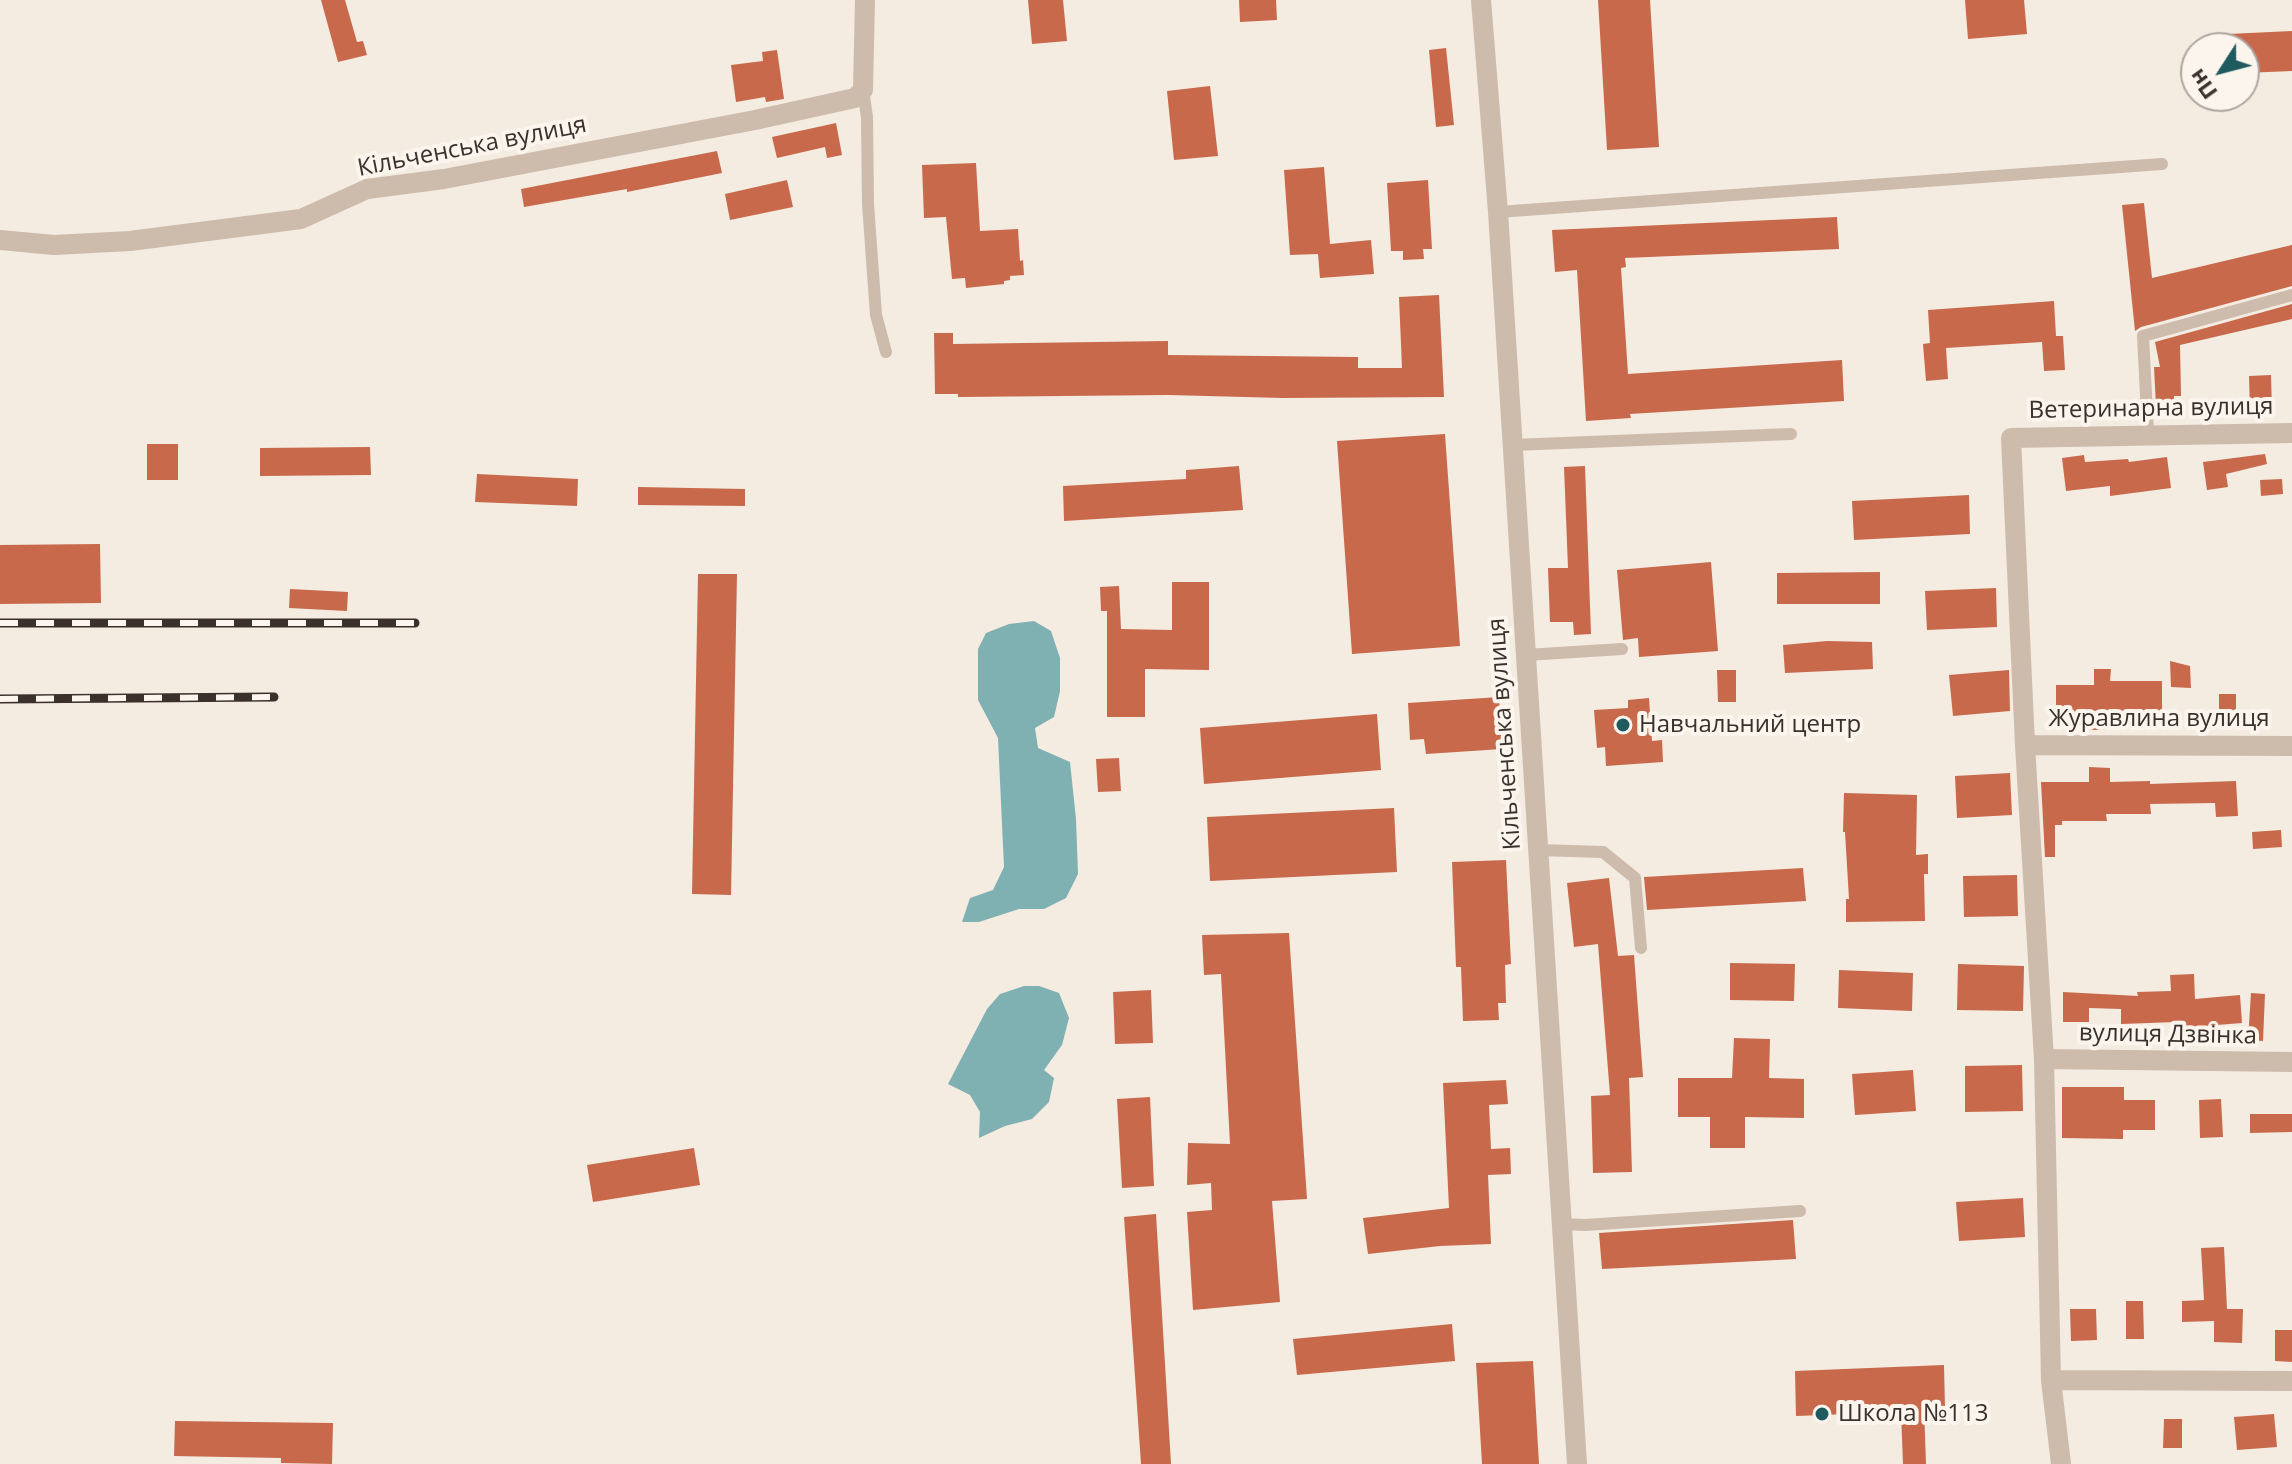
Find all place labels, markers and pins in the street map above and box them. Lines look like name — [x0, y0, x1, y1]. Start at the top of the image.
place label: Навчальний центр — [1639, 711, 1861, 739]
marker: Навчальний центр — [1614, 716, 1632, 734]
place label: Школа №113 — [1838, 1400, 1989, 1428]
marker: Школа №113 — [1813, 1405, 1831, 1423]

